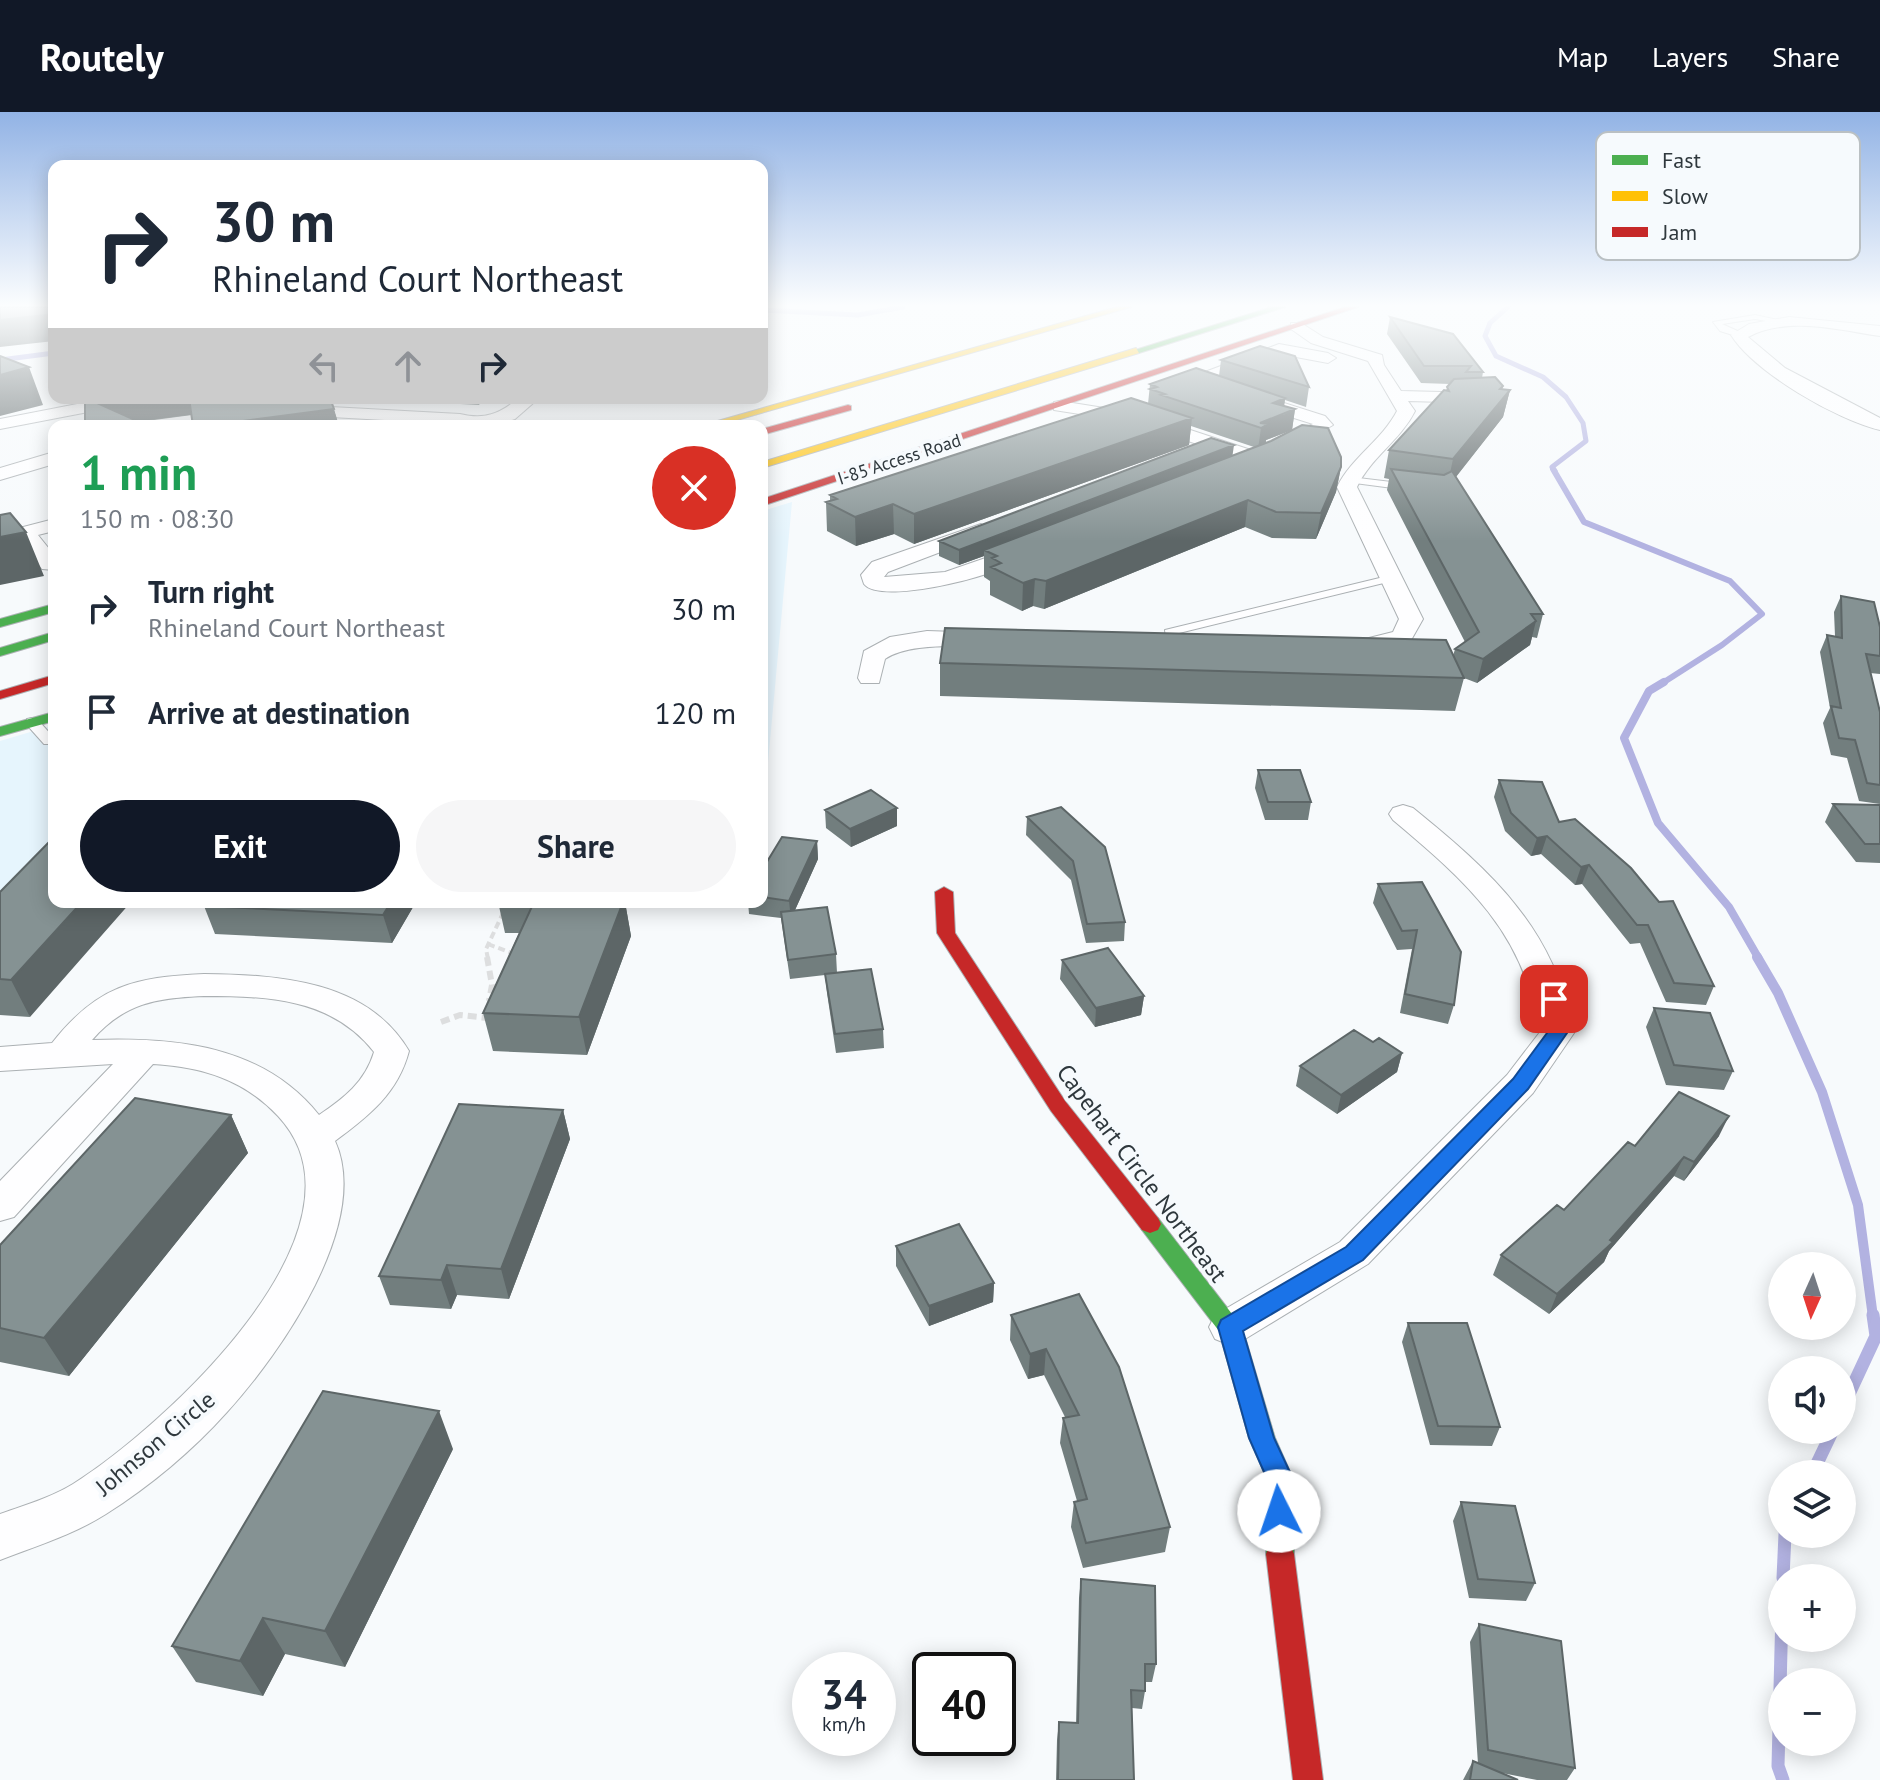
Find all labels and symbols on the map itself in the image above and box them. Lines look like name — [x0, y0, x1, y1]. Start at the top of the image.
legend — [1596, 132, 1860, 260]
text: Fast — [1662, 146, 1702, 174]
text: Slow — [1662, 182, 1708, 210]
text: Jam — [1661, 218, 1697, 246]
street label: I-85 Access Road — [834, 428, 964, 490]
pin — [1520, 965, 1588, 1033]
street label: Capehart Circle Northeast — [1050, 1058, 1234, 1288]
north arrow — [1768, 1252, 1856, 1340]
street label: Johnson Circle — [88, 1384, 221, 1503]
position arrow — [1237, 1469, 1321, 1553]
speed limit sign: 40 — [912, 1652, 1016, 1756]

